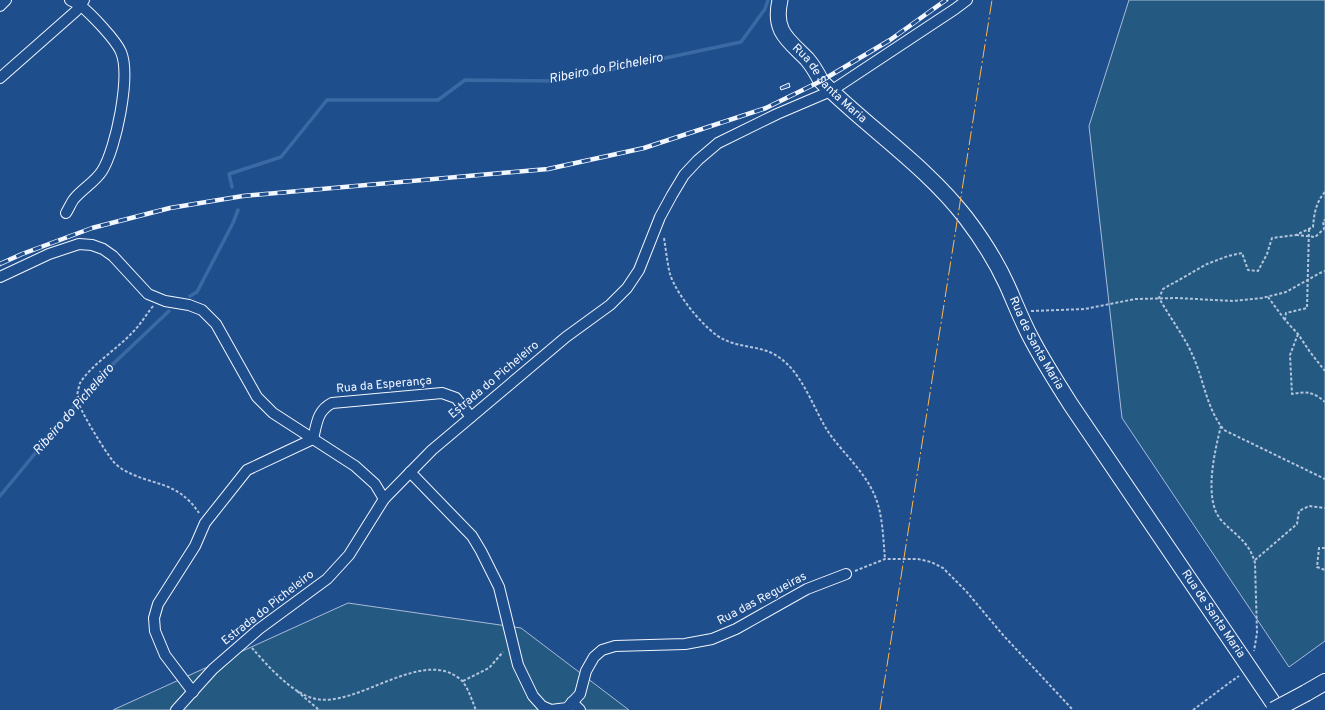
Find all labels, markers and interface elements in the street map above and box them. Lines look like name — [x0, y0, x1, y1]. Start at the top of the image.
street label: Rua de Santa Maria — [788, 41, 870, 127]
water label: Ribeiro do Picheleiro — [548, 50, 664, 88]
street label: Rua de Santa Maria — [1005, 294, 1067, 393]
street label: Estrada do Picheleiro — [445, 337, 543, 423]
water label: Ribeiro do Picheleiro — [30, 361, 118, 459]
street label: Rua da Esperança — [336, 373, 432, 397]
street label: Estrada do Picheleiro — [218, 567, 318, 649]
street label: Rua de Santa Maria — [1177, 567, 1249, 661]
street label: Rua das Regueiras — [715, 569, 809, 629]

